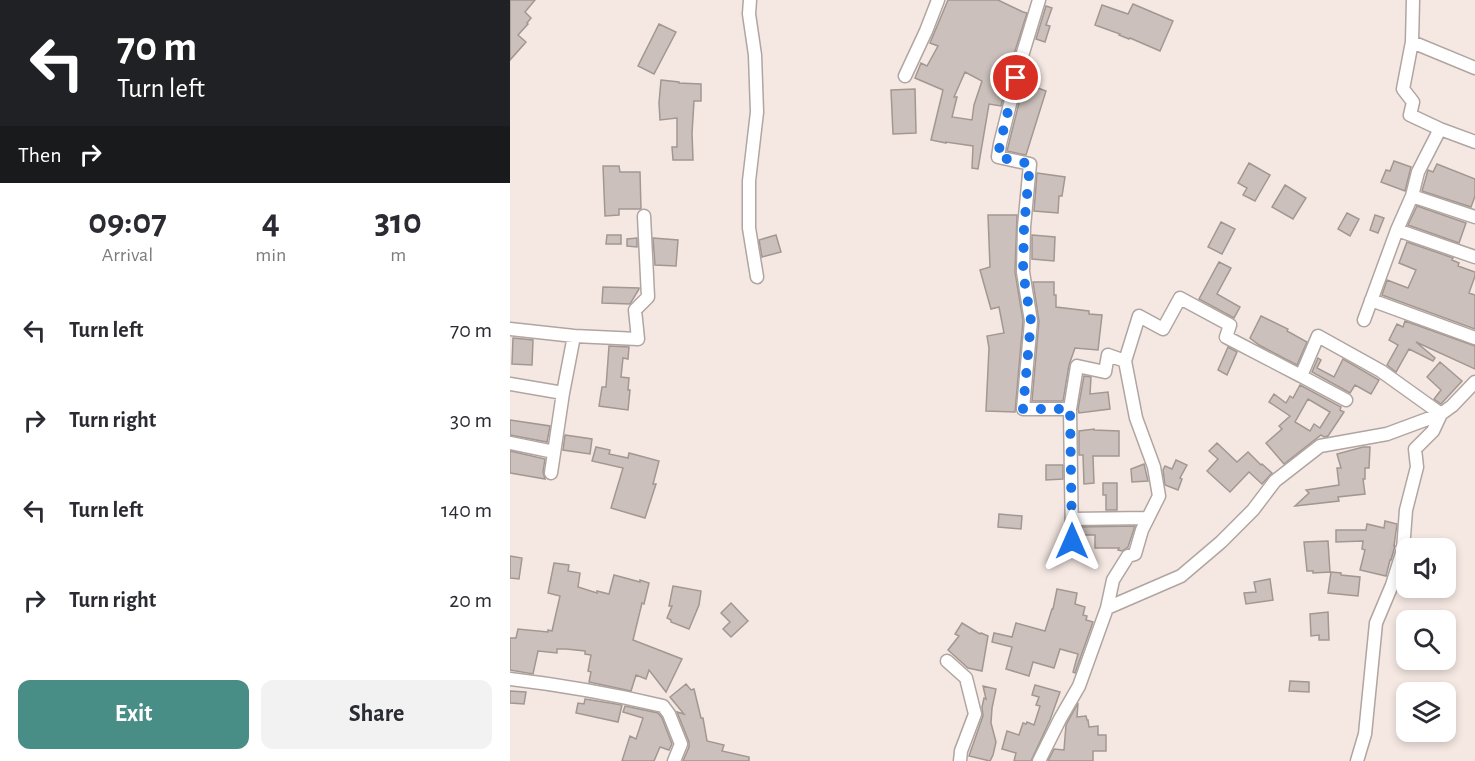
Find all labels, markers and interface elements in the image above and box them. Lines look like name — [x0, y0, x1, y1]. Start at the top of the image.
icon: left — [18, 24, 96, 102]
text: 70 m — [117, 26, 197, 68]
pin — [990, 52, 1041, 103]
icon: arrive — [999, 61, 1032, 94]
text: Turn left — [117, 75, 205, 102]
icon: right — [74, 138, 107, 171]
text: Then — [18, 144, 62, 166]
text: 09:07 — [88, 204, 167, 240]
text: 4 — [262, 204, 280, 240]
text: 310 — [375, 204, 422, 240]
text: Arrival — [102, 245, 153, 265]
text: min — [255, 245, 286, 265]
text: m — [390, 245, 406, 265]
icon: left — [18, 314, 51, 347]
text: Turn left — [69, 319, 143, 341]
text: 70 m — [450, 319, 492, 341]
icon: right — [18, 404, 51, 437]
text: Turn right — [69, 409, 156, 431]
text: 30 m — [450, 409, 492, 431]
icon: left — [18, 494, 51, 527]
text: Turn left — [69, 499, 143, 521]
text: 140 m — [441, 499, 492, 521]
position arrow — [1040, 509, 1104, 573]
map controls — [1396, 538, 1456, 742]
button: sound — [1396, 538, 1456, 598]
icon: right — [18, 584, 51, 617]
text: Turn right — [69, 589, 156, 611]
text: 20 m — [449, 589, 492, 611]
button: search — [1396, 610, 1456, 670]
button: Exit — [18, 680, 249, 749]
button: Share — [261, 680, 492, 749]
button: layers — [1396, 682, 1456, 742]

